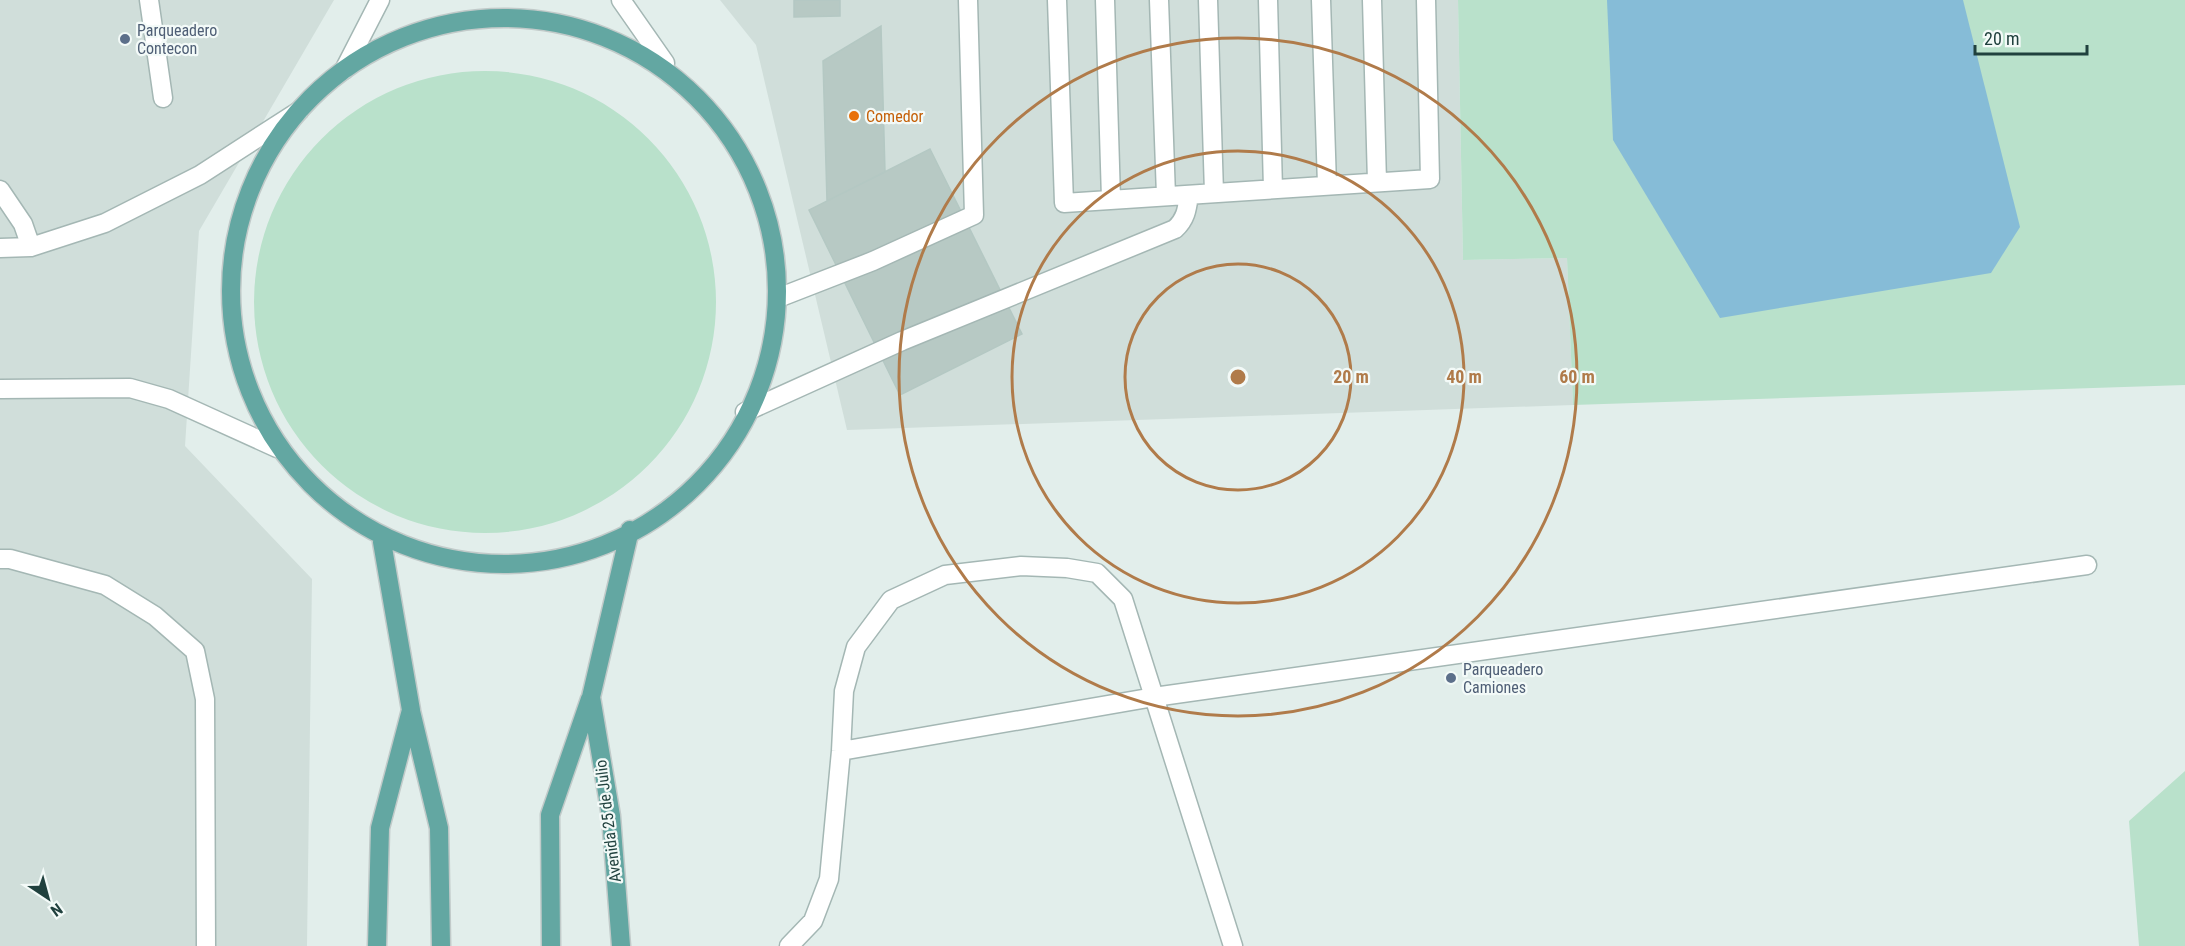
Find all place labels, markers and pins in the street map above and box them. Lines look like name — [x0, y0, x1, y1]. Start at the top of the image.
place label: Parqueadero Contecon — [137, 21, 217, 58]
marker: Parqueadero Contecon — [118, 32, 132, 46]
place label: Comedor — [866, 107, 924, 126]
marker: Comedor — [847, 109, 861, 123]
centre of rings — [1228, 367, 1248, 387]
place label: Parqueadero Camiones — [1463, 660, 1543, 697]
marker: Parqueadero Camiones — [1444, 671, 1458, 685]

